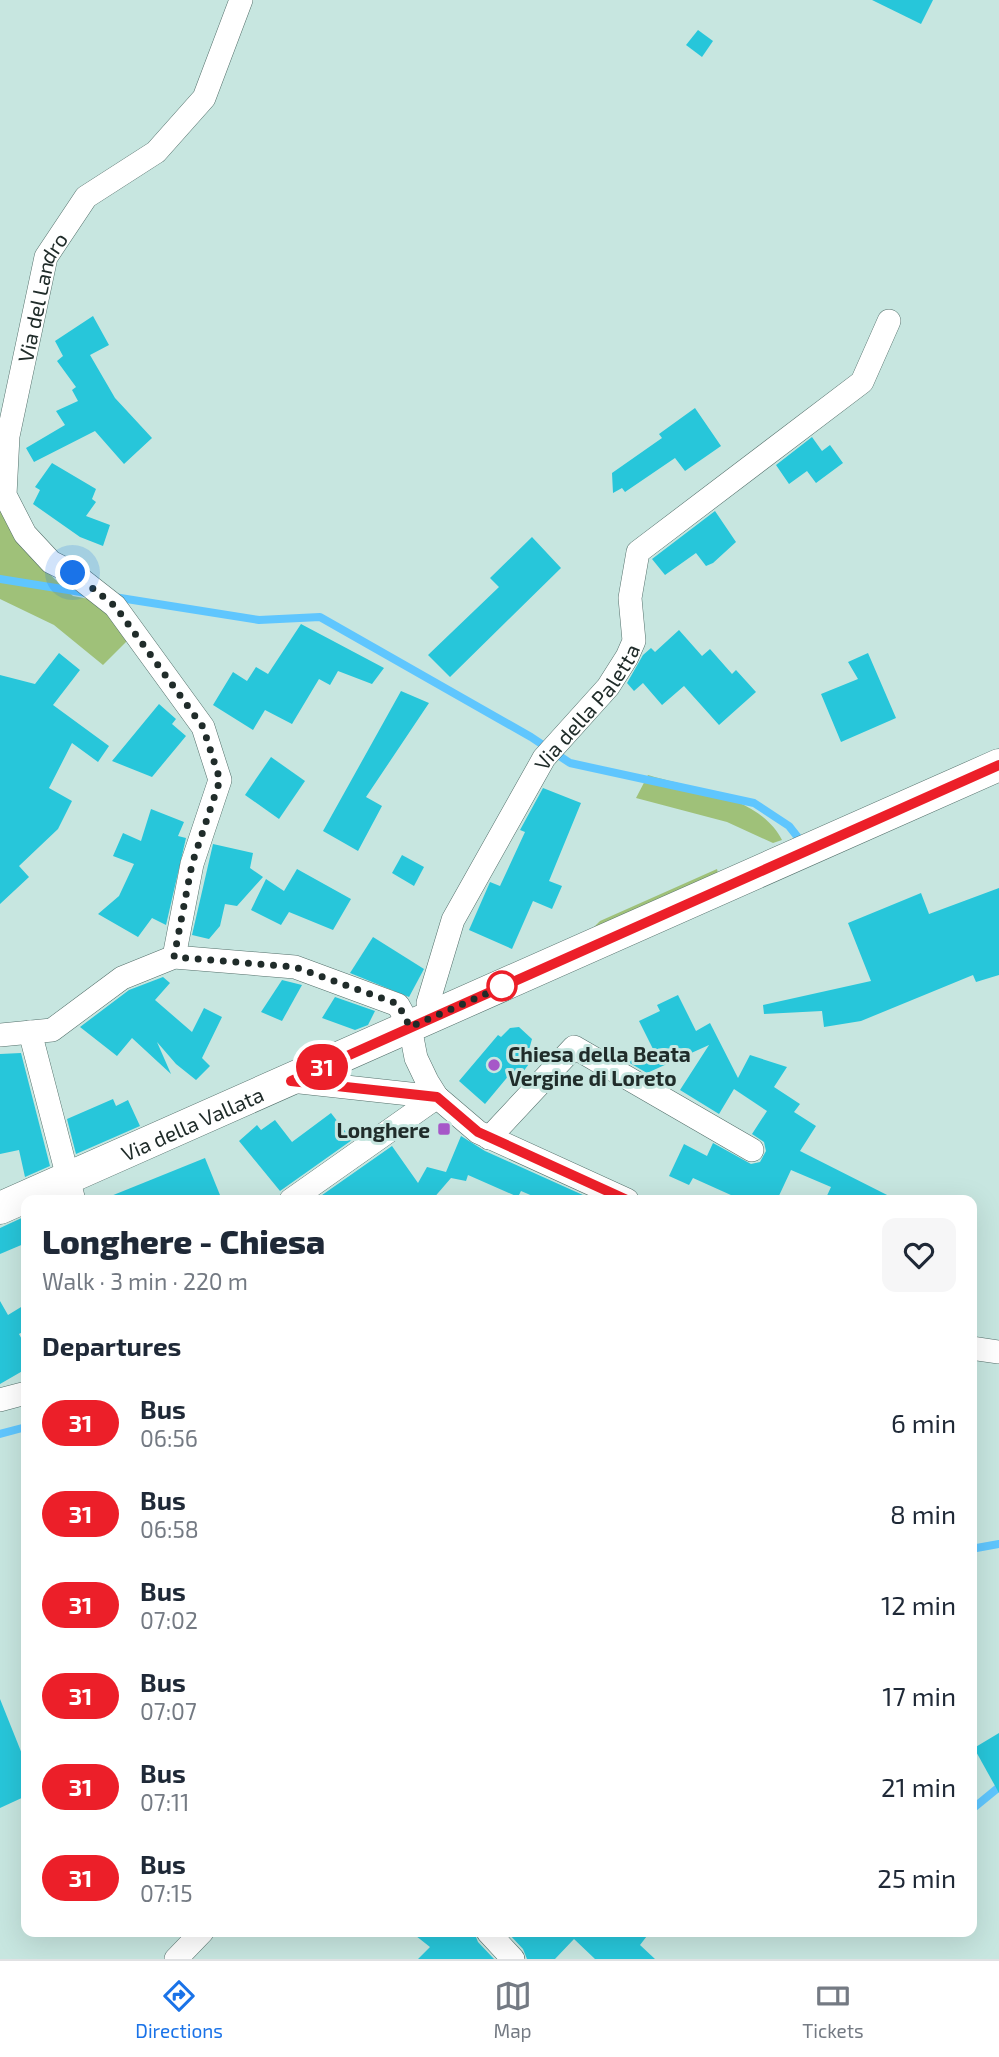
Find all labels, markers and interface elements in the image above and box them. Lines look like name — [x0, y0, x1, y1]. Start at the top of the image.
street label: Via del Landro — [12, 227, 72, 364]
your location — [55, 555, 90, 590]
street label: Via della Paletta — [528, 640, 644, 774]
unlabelled marker — [487, 971, 517, 1001]
place label: Chiesa della Beata Vergine di Loreto — [508, 1041, 691, 1090]
line badge: 31 — [290, 1044, 354, 1090]
text: 31 — [310, 1052, 334, 1081]
marker: Chiesa della Beata Vergine di Loreto — [486, 1057, 502, 1073]
street label: Via della Vallata — [117, 1080, 267, 1165]
place label: Longhere — [336, 1117, 430, 1142]
marker: Longhere — [436, 1121, 452, 1137]
button: heart — [882, 1218, 956, 1292]
text: Longhere - Chiesa — [42, 1221, 325, 1261]
text: Walk · 3 min · 220 m — [42, 1267, 248, 1295]
text: Departures — [42, 1330, 181, 1361]
text: Bus — [140, 1393, 186, 1424]
text: 6 min — [891, 1407, 956, 1438]
text: 31 — [69, 1408, 92, 1437]
text: 06:56 — [140, 1424, 198, 1452]
text: Bus — [140, 1484, 186, 1515]
text: 8 min — [890, 1498, 956, 1529]
text: 31 — [69, 1499, 92, 1528]
text: 06:58 — [140, 1515, 199, 1543]
text: Bus — [140, 1575, 186, 1606]
text: 12 min — [881, 1589, 956, 1620]
text: 31 — [69, 1590, 92, 1619]
text: 07:02 — [140, 1606, 198, 1634]
text: Bus — [140, 1666, 186, 1697]
text: 17 min — [882, 1680, 956, 1711]
text: 31 — [69, 1681, 92, 1710]
text: 07:07 — [140, 1697, 197, 1725]
text: Bus — [140, 1757, 186, 1788]
text: 21 min — [881, 1771, 956, 1802]
text: 31 — [69, 1772, 92, 1801]
text: 07:11 — [140, 1788, 189, 1816]
text: Bus — [140, 1848, 186, 1879]
text: 25 min — [877, 1862, 956, 1893]
text: 31 — [69, 1863, 92, 1892]
text: 07:15 — [140, 1879, 193, 1907]
tab: Directions — [135, 1977, 223, 2042]
tab: Map — [493, 1977, 532, 2042]
tab: Tickets — [802, 1977, 864, 2042]

